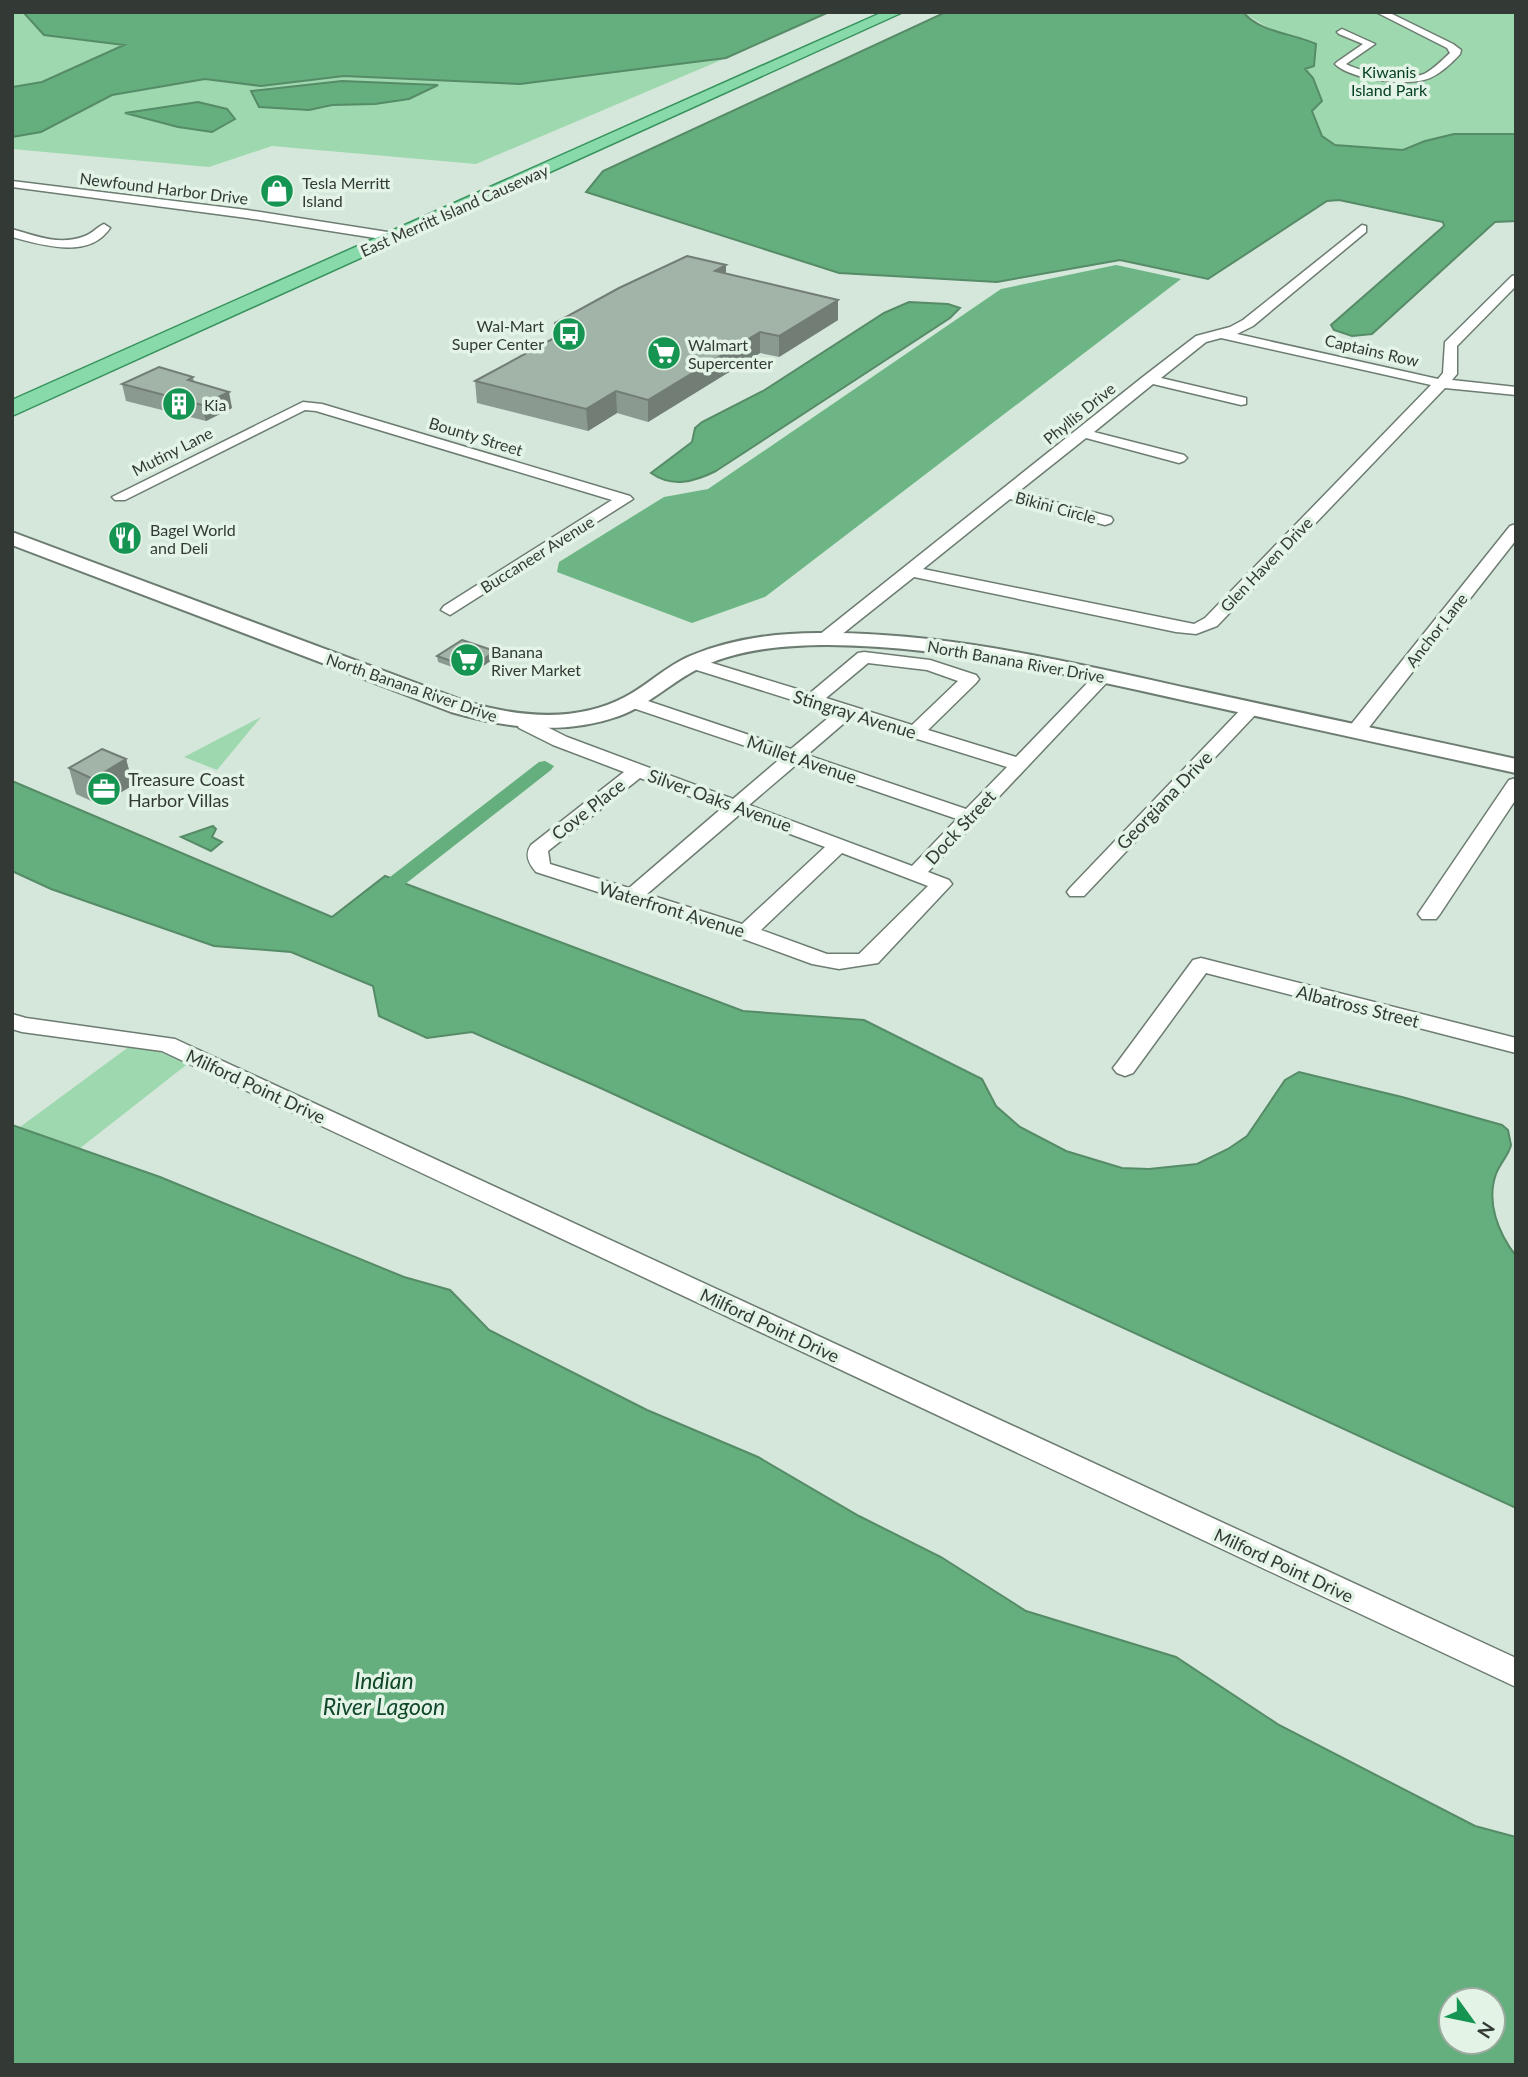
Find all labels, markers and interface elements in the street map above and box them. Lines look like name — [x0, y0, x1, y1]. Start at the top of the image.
park label: Kiwanis Island Park — [1351, 62, 1428, 99]
street label: East Merritt Island Causeway — [357, 160, 552, 260]
street label: Newfound Harbor Drive — [79, 168, 249, 208]
shop icon: Tesla Merritt Island — [258, 172, 296, 210]
place label: Tesla Merritt Island — [302, 173, 390, 210]
bus stop icon: Wal-Mart Super Center — [550, 315, 588, 353]
place label: Wal-Mart Super Center — [452, 316, 544, 353]
street label: Captains Row — [1323, 330, 1421, 370]
supermarket icon: Walmart Supercenter — [645, 334, 683, 372]
place label: Walmart Supercenter — [688, 335, 773, 372]
street label: Phyllis Drive — [1039, 378, 1119, 448]
building icon: Kia — [160, 385, 198, 423]
place label: Kia — [204, 395, 226, 414]
street label: Bounty Street — [427, 413, 525, 459]
street label: Mutiny Lane — [129, 423, 215, 479]
street label: Bikini Circle — [1014, 487, 1098, 527]
street label: Buccaneer Avenue — [477, 511, 597, 597]
street label: Glen Haven Drive — [1216, 513, 1316, 615]
restaurant icon: Bagel World and Deli — [106, 519, 144, 557]
place label: Bagel World and Deli — [150, 520, 236, 557]
street label: Anchor Lane — [1401, 589, 1471, 671]
street label: North Banana River Drive — [926, 636, 1106, 686]
supermarket icon: Banana River Market — [448, 641, 486, 679]
place label: Banana River Market — [491, 642, 581, 679]
street label: North Banana River Drive — [324, 649, 500, 725]
street label: Stingray Avenue — [791, 685, 919, 743]
street label: Mullet Avenue — [744, 730, 860, 788]
street label: Georgiana Drive — [1112, 746, 1216, 854]
street label: Silver Oaks Avenue — [645, 764, 795, 836]
place label: Treasure Coast Harbor Villas — [128, 768, 245, 811]
office icon: Treasure Coast Harbor Villas — [85, 770, 123, 808]
street label: Cove Place — [547, 774, 629, 844]
street label: Dock Street — [920, 785, 1000, 869]
street label: Waterfront Avenue — [596, 876, 748, 942]
street label: Albatross Street — [1294, 980, 1422, 1032]
street label: Milford Point Drive — [183, 1044, 329, 1128]
street label: Milford Point Drive — [697, 1283, 843, 1367]
street label: Milford Point Drive — [1211, 1523, 1357, 1607]
water label: Indian River Lagoon — [323, 1666, 445, 1720]
north arrow — [1437, 1986, 1507, 2056]
text: N — [1473, 2018, 1500, 2043]

